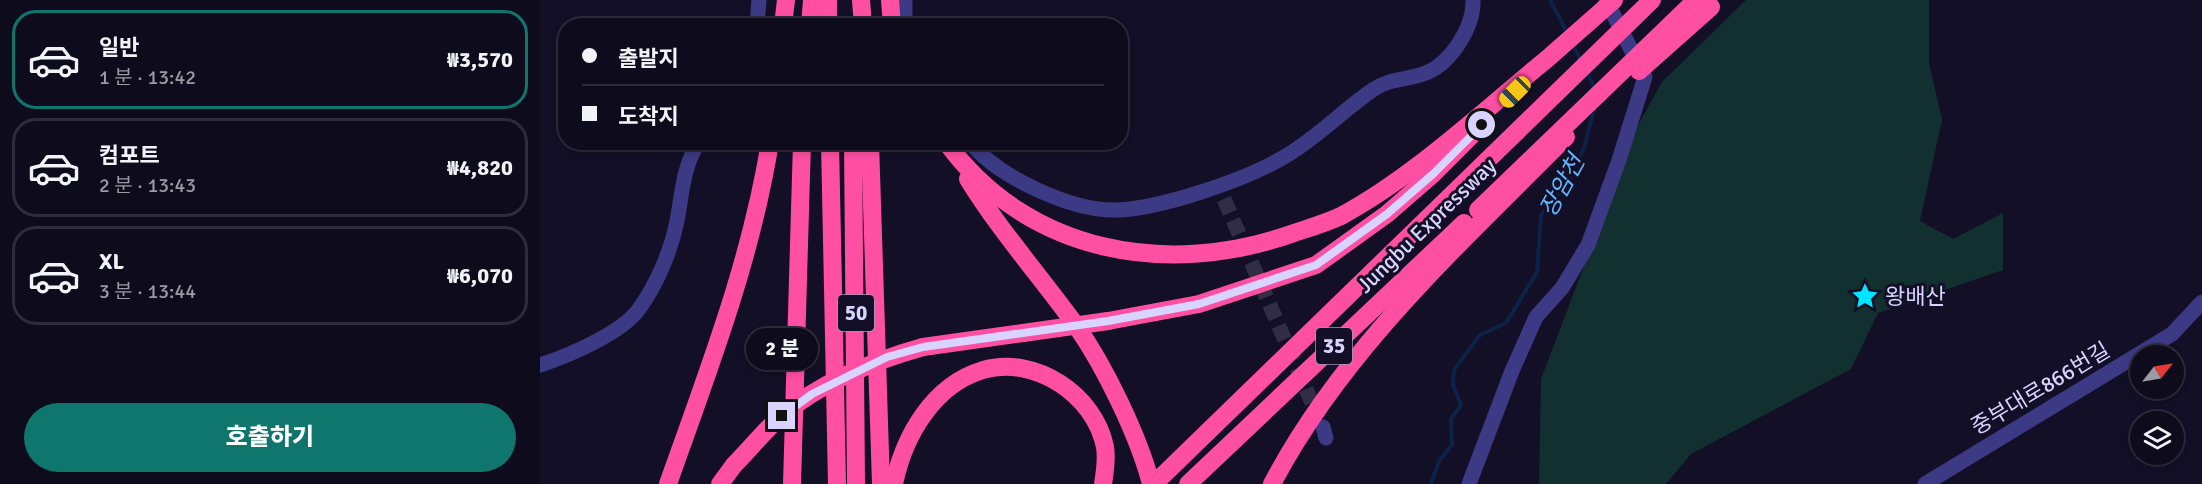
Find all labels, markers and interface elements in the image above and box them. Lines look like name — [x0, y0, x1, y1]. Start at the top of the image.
icon: car — [27, 33, 81, 87]
text: 일반 — [99, 34, 139, 61]
text: 출발지 — [618, 45, 679, 72]
text: ₩3,570 — [447, 46, 513, 73]
text: 1 분 · 13:42 — [99, 65, 196, 90]
car — [1496, 73, 1534, 111]
text: 도착지 — [618, 103, 679, 130]
route start — [1468, 111, 1495, 138]
icon: car — [27, 141, 81, 195]
text: 컴포트 — [99, 142, 160, 169]
water label: 장암천 — [1533, 147, 1593, 222]
street label: Jungbu Expressway — [1351, 152, 1502, 299]
text: ₩4,820 — [447, 154, 513, 181]
text: 2 분 · 13:43 — [99, 173, 196, 198]
text: XL — [99, 248, 124, 275]
icon: car — [27, 249, 81, 303]
text: ₩6,070 — [447, 262, 513, 289]
text: 3 분 · 13:44 — [99, 279, 196, 304]
place icon: 왕배산 — [1850, 281, 1880, 311]
place label: 왕배산 — [1885, 283, 1946, 310]
road number: 50 — [838, 295, 874, 331]
road number: 35 — [1316, 328, 1352, 364]
callout: 2 분 — [746, 329, 818, 371]
text: 2 분 — [765, 336, 799, 361]
street label: 중부대로866번길 — [1966, 336, 2115, 440]
north arrow — [2130, 345, 2184, 399]
map controls — [2130, 345, 2184, 465]
route end — [768, 402, 795, 429]
button: 호출하기 — [24, 403, 516, 472]
button: layers — [2130, 411, 2184, 465]

